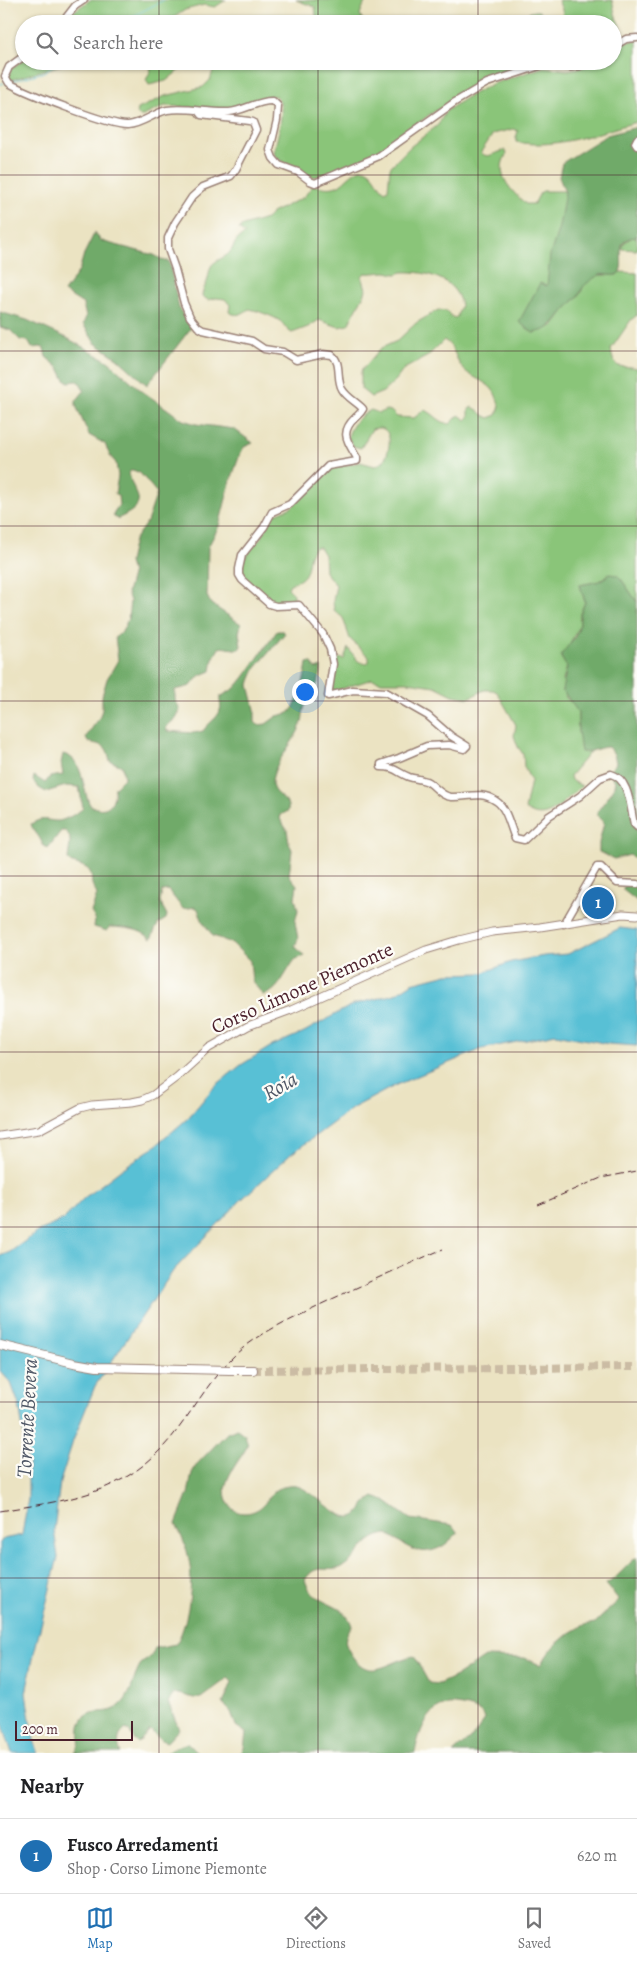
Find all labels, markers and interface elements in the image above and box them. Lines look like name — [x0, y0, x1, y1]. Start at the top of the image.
search box — [15, 15, 622, 70]
icon: search — [33, 29, 61, 57]
text: Search here — [73, 30, 163, 56]
your location — [292, 679, 318, 705]
pin: 1 — [582, 884, 614, 922]
street label: Corso Limone Piemonte — [207, 936, 397, 1040]
water label: Roia — [258, 1065, 303, 1107]
water label: Torrente Bevera — [10, 1357, 44, 1478]
scale bar — [15, 1718, 132, 1741]
text: 200 m — [22, 1720, 58, 1739]
text: Nearby — [20, 1772, 83, 1800]
text: Fusco Arredamenti — [67, 1832, 218, 1858]
text: 1 — [33, 1845, 39, 1867]
text: 620 m — [577, 1845, 617, 1867]
text: Shop · Corso Limone Piemonte — [67, 1858, 267, 1880]
tab: Map — [86, 1904, 114, 1953]
tab: Directions — [286, 1904, 346, 1953]
tab: Saved — [518, 1904, 551, 1953]

